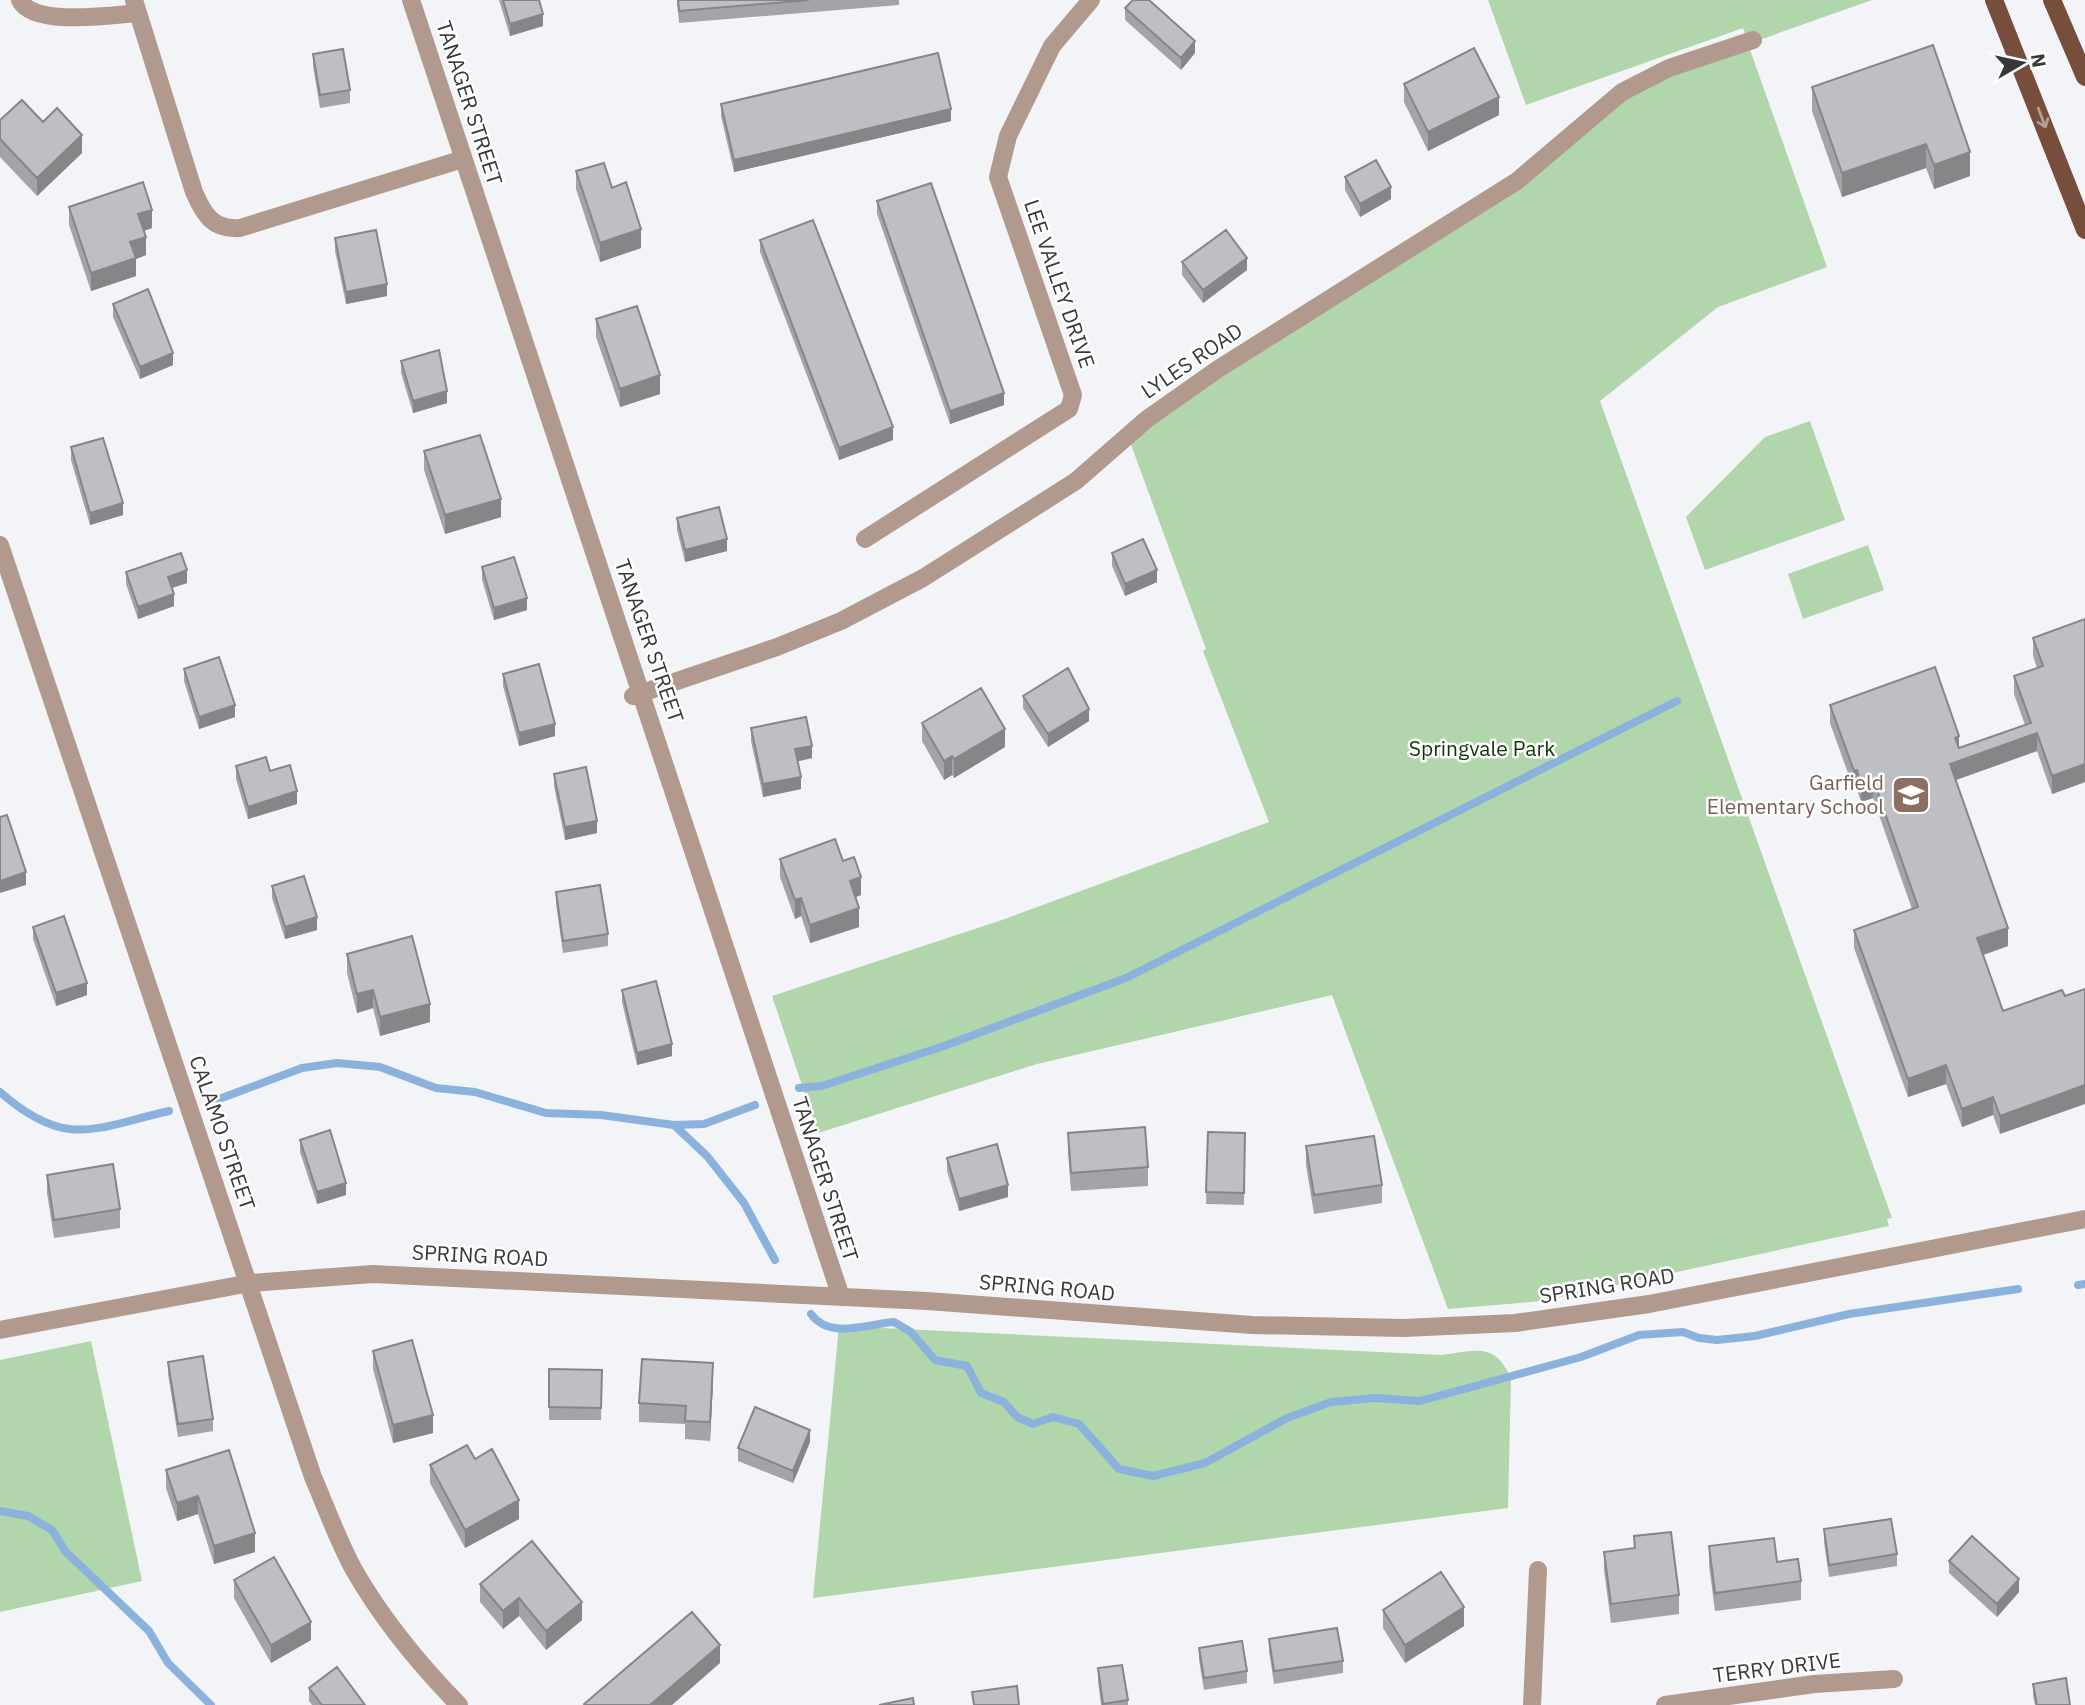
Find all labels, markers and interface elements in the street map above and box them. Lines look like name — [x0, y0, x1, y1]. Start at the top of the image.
street label: TANAGER STREET — [430, 17, 510, 188]
north arrow — [1987, 28, 2057, 98]
text: N — [2026, 52, 2052, 69]
one-way arrow — [2036, 106, 2049, 128]
street label: LEE VALLEY DRIVE — [1018, 196, 1102, 372]
street label: LYLES ROAD — [1135, 316, 1248, 404]
street label: TANAGER STREET — [609, 555, 691, 726]
park label: Springvale Park — [1409, 734, 1555, 762]
place label: Garfield Elementary School — [1707, 768, 1884, 820]
school or university icon: Garfield Elementary School — [1890, 774, 1932, 816]
street label: CALAMO STREET — [183, 1052, 262, 1214]
street label: TANAGER STREET — [786, 1093, 866, 1264]
street label: SPRING ROAD — [411, 1237, 549, 1273]
street label: SPRING ROAD — [1537, 1261, 1676, 1310]
street label: SPRING ROAD — [978, 1267, 1116, 1307]
street label: TERRY DRIVE — [1711, 1645, 1842, 1689]

